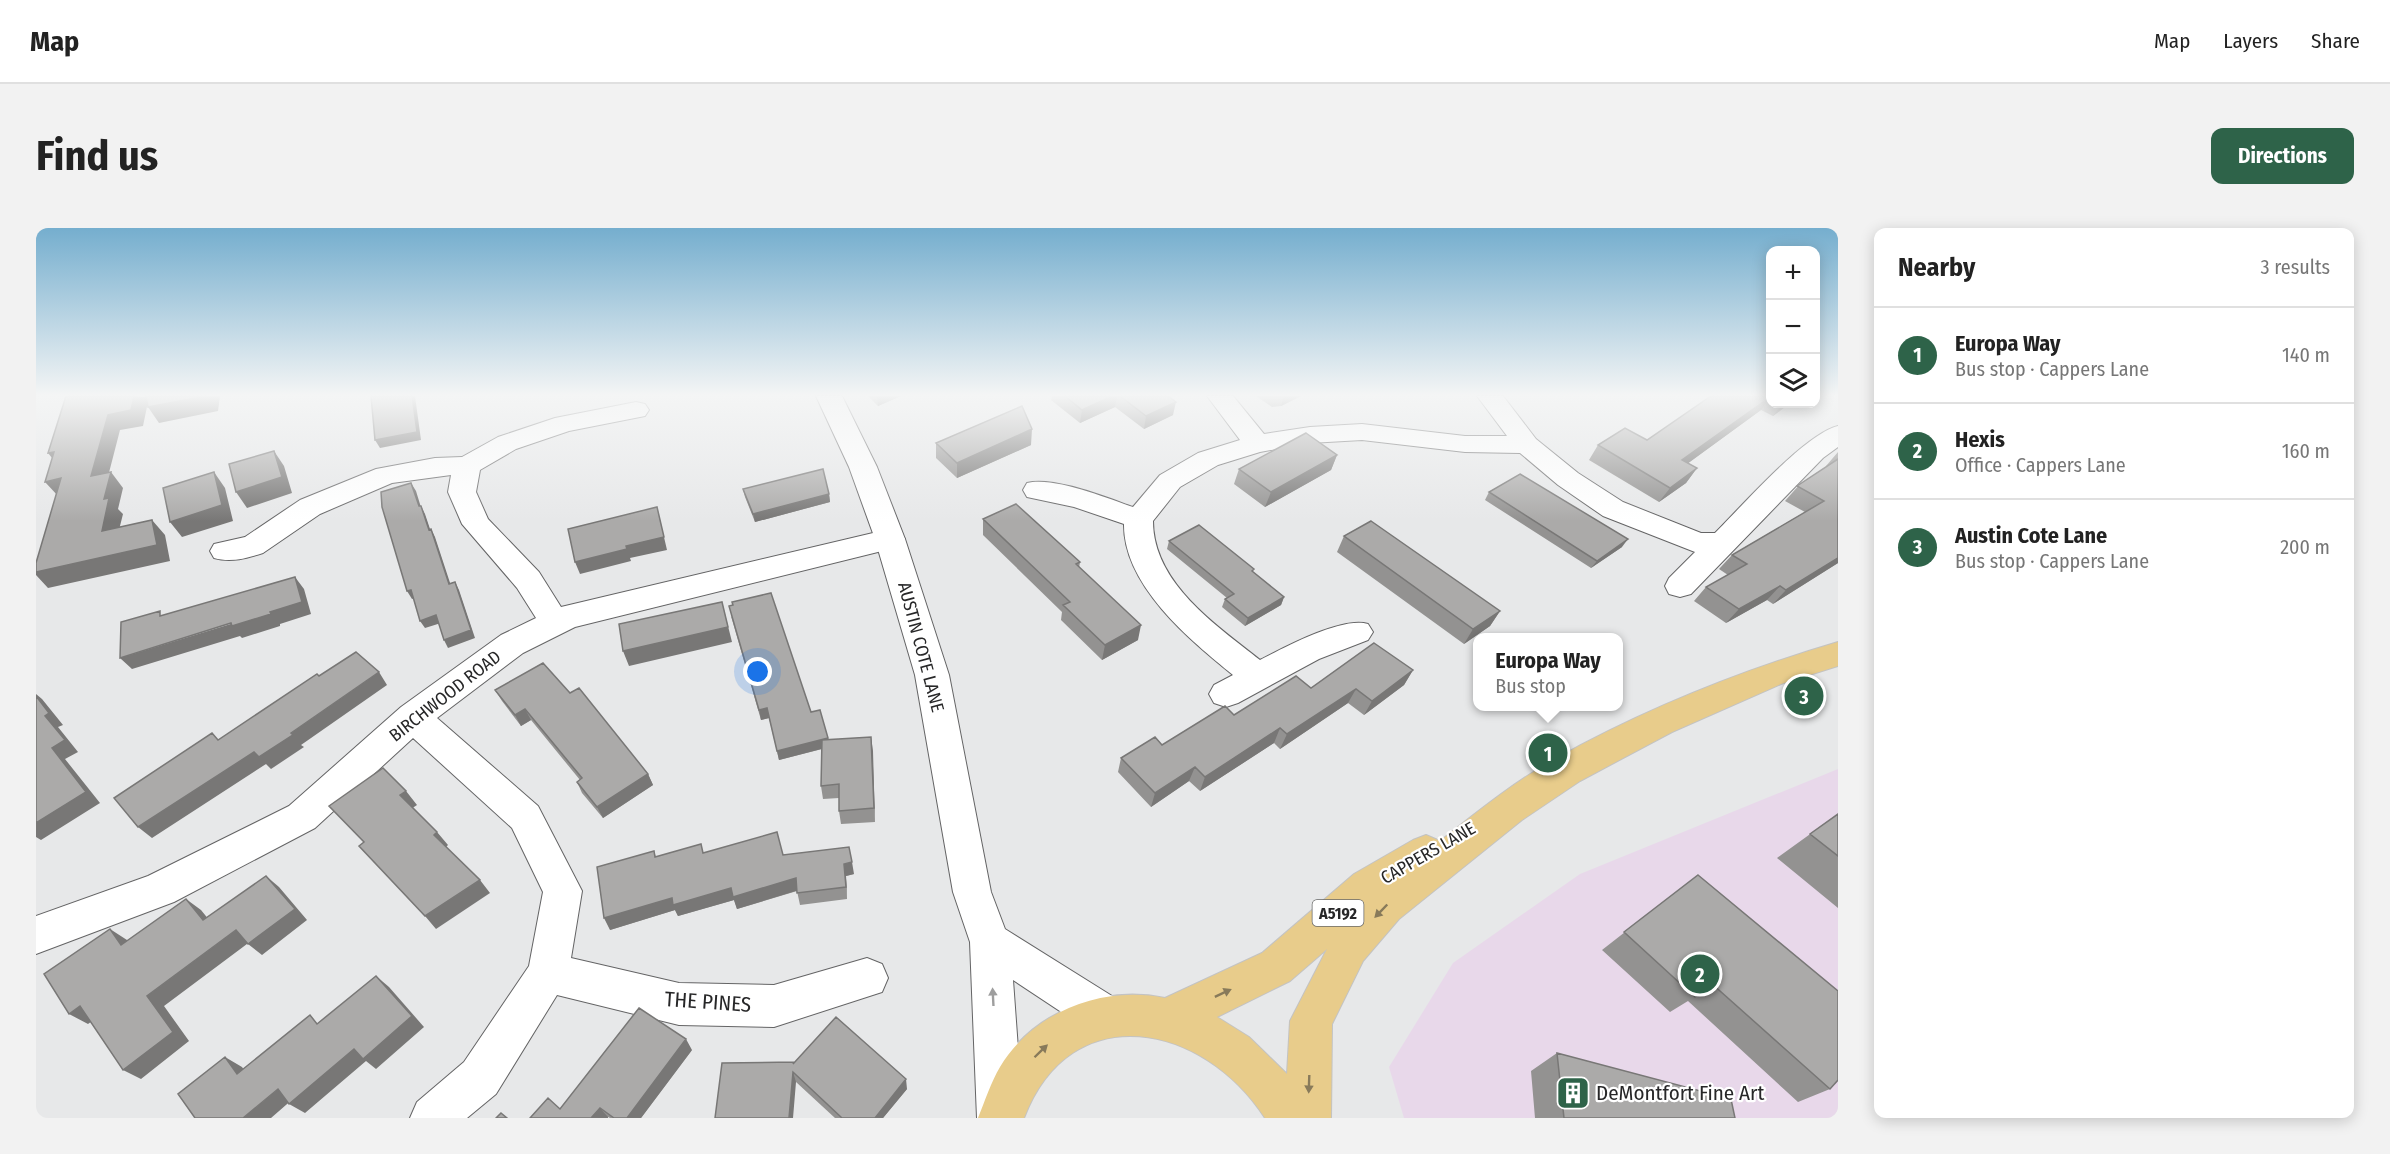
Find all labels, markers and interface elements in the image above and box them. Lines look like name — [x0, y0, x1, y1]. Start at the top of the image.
text: Map — [30, 25, 79, 58]
text: Map — [2154, 28, 2190, 54]
text: Layers — [2223, 28, 2278, 54]
text: Share — [2311, 28, 2360, 54]
button: Directions — [2211, 128, 2354, 184]
text: Find us — [36, 131, 158, 181]
map controls — [1766, 246, 1820, 408]
button: + — [1766, 246, 1820, 300]
text: Nearby — [1898, 252, 1975, 283]
text: 3 results — [2261, 255, 2330, 279]
button: − — [1766, 300, 1820, 354]
text: Europa Way — [1955, 330, 2060, 357]
text: 1 — [1913, 343, 1922, 367]
text: 140 m — [2282, 343, 2330, 367]
button: layers — [1766, 354, 1820, 408]
text: Bus stop · Cappers Lane — [1955, 357, 2149, 381]
text: Hexis — [1955, 426, 2005, 453]
text: 2 — [1913, 439, 1922, 463]
text: 160 m — [2282, 439, 2330, 463]
text: Office · Cappers Lane — [1955, 453, 2126, 477]
text: Austin Cote Lane — [1955, 522, 2107, 549]
text: 3 — [1913, 535, 1922, 559]
text: 200 m — [2280, 535, 2330, 559]
text: Bus stop · Cappers Lane — [1955, 549, 2149, 573]
street label: AUSTIN COTE LANE — [893, 580, 949, 714]
popup — [1473, 633, 1623, 711]
street label: BIRCHWOOD ROAD — [385, 646, 505, 746]
text: Europa Way — [1495, 647, 1601, 674]
your location — [743, 657, 772, 686]
text: Bus stop — [1495, 674, 1566, 698]
pin: 3 — [1784, 674, 1824, 718]
pin: 1 — [1528, 730, 1568, 776]
street label: CAPPERS LANE — [1377, 817, 1479, 889]
road number: A5192 — [1312, 900, 1364, 926]
one-way arrow — [1375, 904, 1389, 918]
pin: 2 — [1680, 952, 1720, 996]
street label: THE PINES — [664, 986, 752, 1018]
one-way arrow — [989, 987, 998, 1006]
one-way arrow — [1214, 989, 1231, 998]
one-way arrow — [1034, 1044, 1049, 1058]
one-way arrow — [1304, 1075, 1314, 1094]
building icon: DeMontfort Fine Art — [1555, 1075, 1591, 1111]
place label: DeMontfort Fine Art — [1596, 1080, 1764, 1106]

